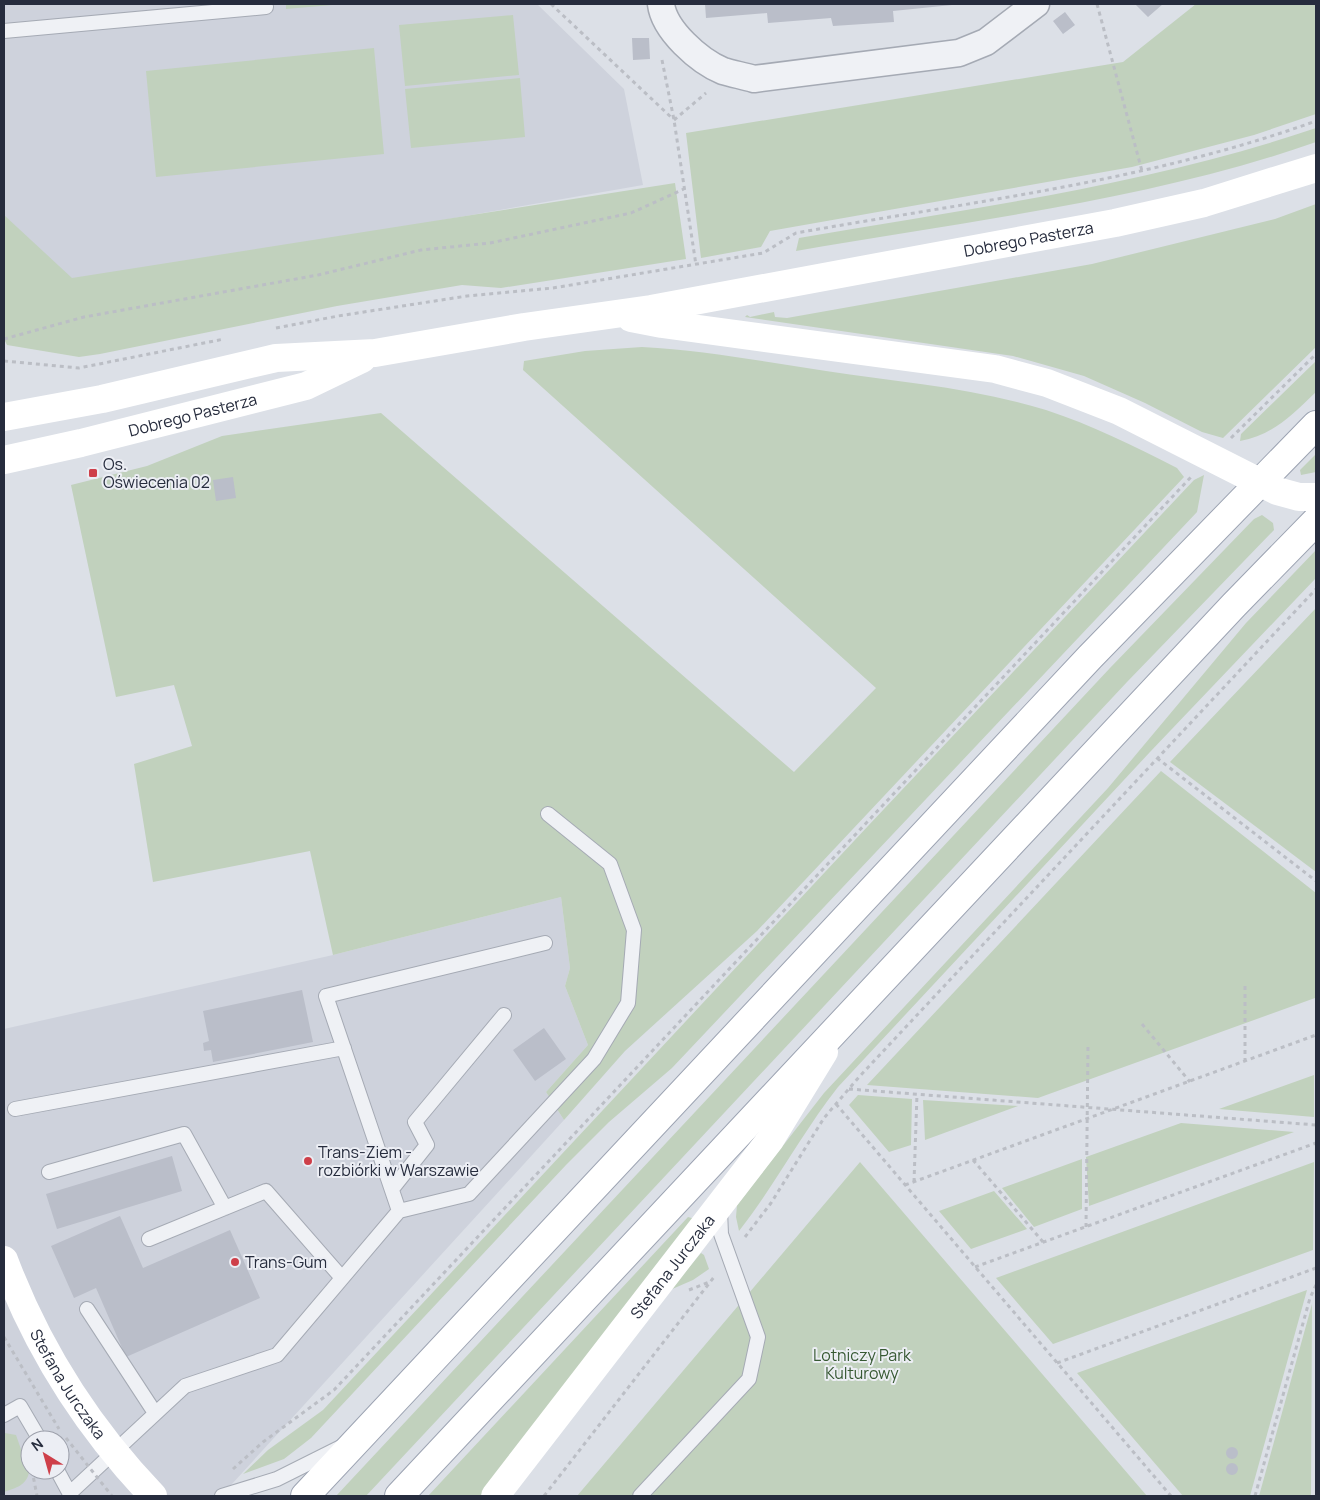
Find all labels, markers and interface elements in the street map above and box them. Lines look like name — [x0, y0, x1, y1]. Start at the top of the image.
street label: Dobrego Pasterza — [962, 216, 1095, 262]
street label: Dobrego Pasterza — [126, 388, 259, 442]
place label: Os. Oświecenia 02 — [103, 453, 210, 493]
marker: Os. Oświecenia 02 — [87, 467, 99, 479]
place label: Trans-Ziem - rozbiórki w Warszawie — [318, 1141, 479, 1181]
marker: Trans-Ziem - rozbiórki w Warszawie — [302, 1155, 314, 1167]
street label: Stefana Jurczaka — [625, 1210, 720, 1323]
place label: Trans-Gum — [245, 1251, 327, 1273]
marker: Trans-Gum — [229, 1256, 241, 1268]
street label: Stefana Jurczaka — [25, 1325, 111, 1444]
park label: Lotniczy Park Kulturowy — [813, 1344, 912, 1384]
north arrow — [20, 1430, 70, 1480]
text: N — [27, 1434, 47, 1455]

